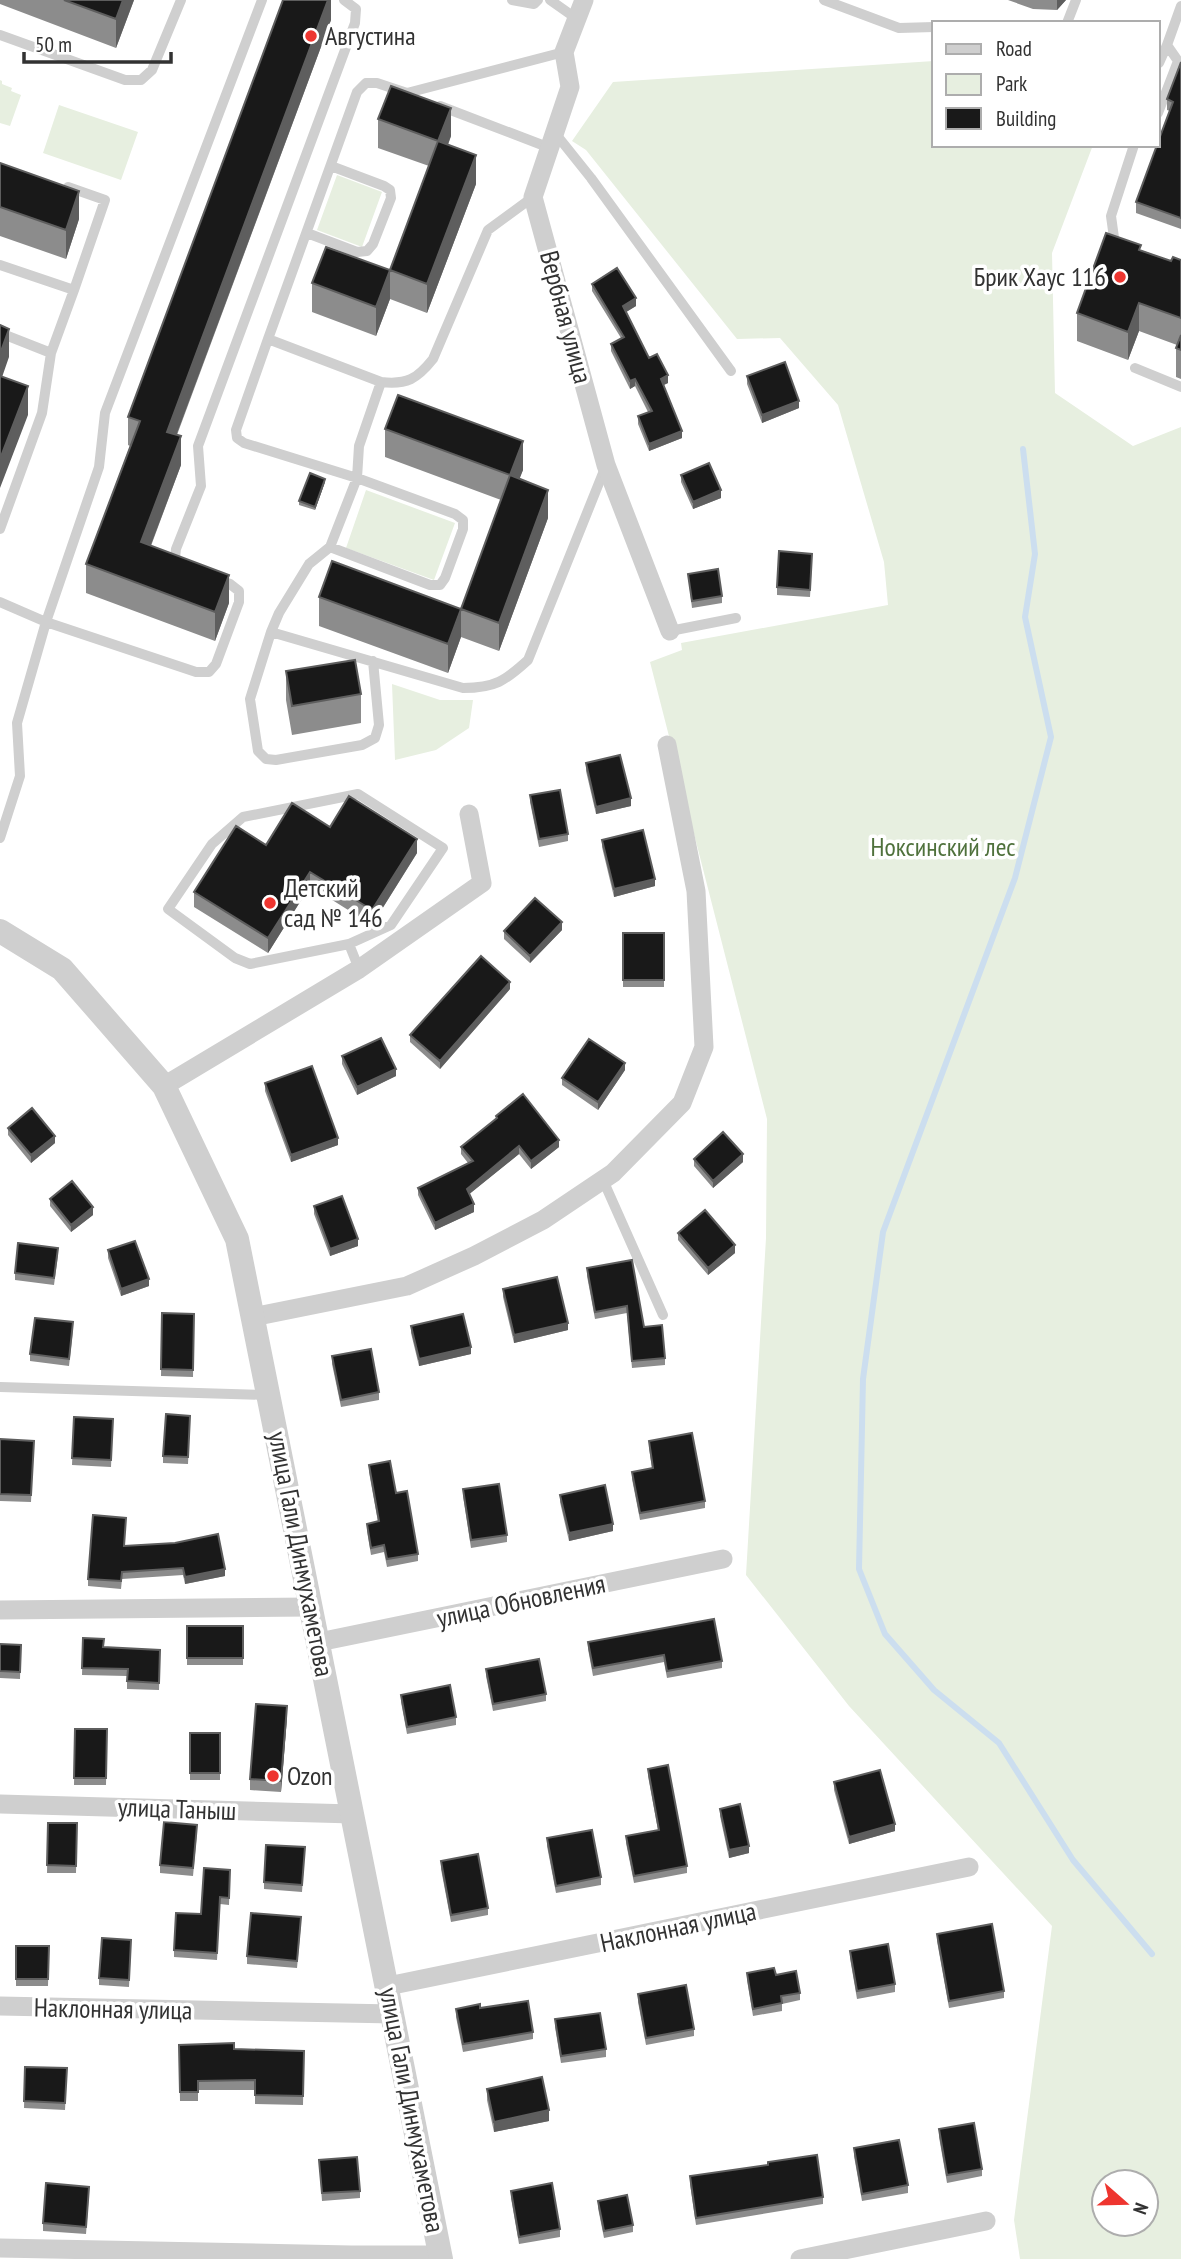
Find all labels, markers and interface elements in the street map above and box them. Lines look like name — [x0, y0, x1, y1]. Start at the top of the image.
place label: Августина — [325, 19, 416, 52]
scale bar — [24, 21, 172, 65]
legend — [932, 21, 1160, 147]
marker: Августина — [303, 28, 319, 44]
text: 50 m — [35, 31, 72, 58]
text: Road — [996, 35, 1032, 62]
text: Park — [996, 70, 1027, 97]
text: Building — [996, 105, 1056, 132]
street label: Вербная улица — [533, 247, 600, 387]
place label: Брик Хаус 116 — [974, 260, 1106, 293]
marker: Брик Хаус 116 — [1112, 269, 1128, 285]
park label: Ноксинский лес — [870, 830, 1016, 863]
place label: Детский сад № 146 — [284, 871, 383, 934]
marker: Детский сад № 146 — [262, 895, 278, 911]
street label: улица Гали Динмухаметова — [262, 1429, 341, 1679]
street label: улица Обновления — [434, 1567, 608, 1634]
place label: Ozon — [287, 1759, 333, 1792]
marker: Ozon — [265, 1768, 281, 1784]
street label: улица Таныш — [117, 1790, 237, 1827]
street label: Наклонная улица — [597, 1894, 759, 1959]
street label: улица Гали Динмухаметова — [373, 1985, 452, 2235]
street label: Наклонная улица — [34, 1991, 192, 2026]
north arrow — [1090, 2168, 1160, 2238]
text: N — [1128, 2200, 1154, 2218]

